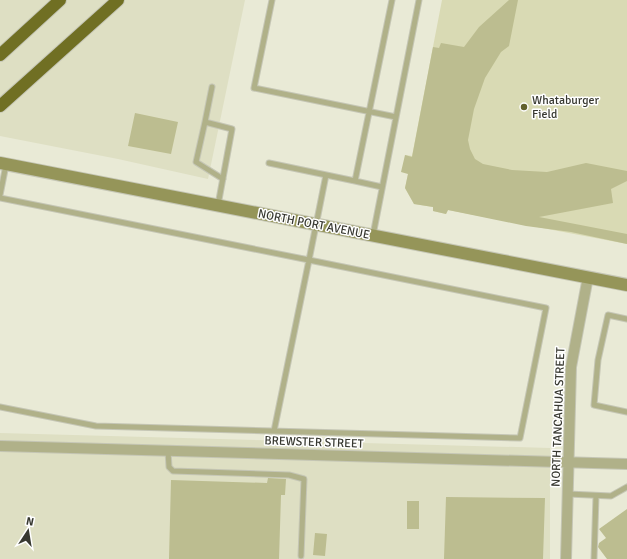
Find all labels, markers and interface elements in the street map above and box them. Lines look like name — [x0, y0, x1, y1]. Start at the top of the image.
place label: Whataburger Field — [532, 93, 600, 122]
marker: Whataburger Field — [519, 102, 529, 112]
street label: NORTH PORT AVENUE — [257, 206, 371, 243]
street label: NORTH TANCAHUA STREET — [549, 347, 568, 487]
street label: BREWSTER STREET — [264, 433, 364, 452]
north arrow — [8, 511, 48, 551]
text: N — [25, 515, 35, 529]

